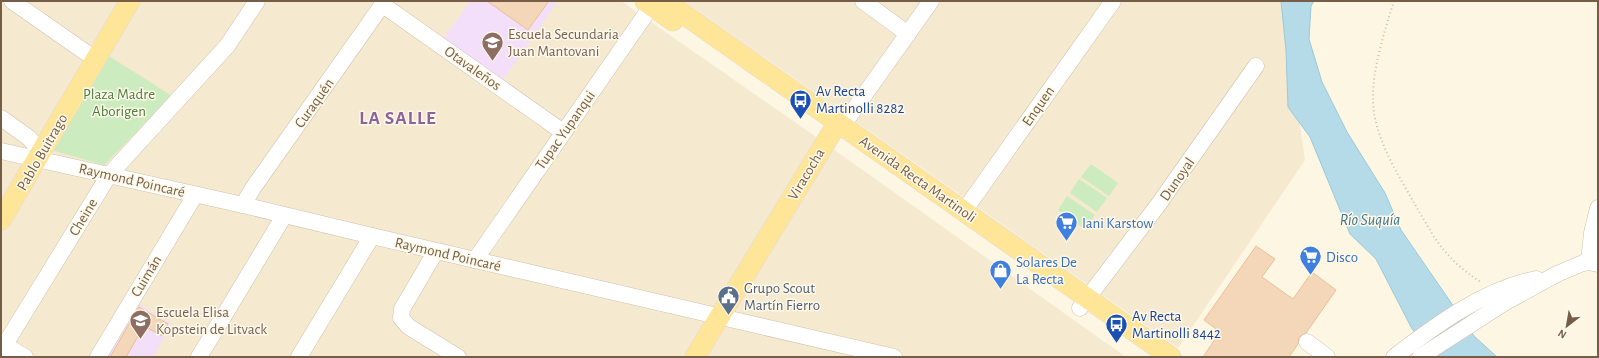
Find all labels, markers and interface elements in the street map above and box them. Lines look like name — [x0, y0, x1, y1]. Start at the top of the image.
place label: Escuela Secundaria Juan Mantovani — [508, 27, 619, 59]
school or university icon: Escuela Secundaria Juan Mantovani — [480, 30, 506, 63]
street label: Otavaleños — [442, 44, 504, 93]
street label: Curaquén — [292, 76, 337, 131]
place label: Av Recta Martinolli 8282 — [816, 84, 904, 116]
street label: Enquen — [1019, 84, 1057, 129]
park label: Plaza Madre Aborigen — [83, 87, 155, 119]
bus stop icon: Av Recta Martinolli 8282 — [788, 87, 814, 120]
street label: Tupac Yupanqui — [533, 88, 598, 172]
district label: LA SALLE — [359, 109, 437, 128]
street label: Pablo Buitrago — [14, 111, 70, 193]
street label: Avenida Recta Martinoli — [857, 133, 979, 225]
street label: Viracocha — [785, 146, 828, 203]
street label: Dunoyal — [1157, 155, 1198, 204]
street label: Raymond Poincaré — [77, 161, 186, 200]
street label: Cheine — [66, 196, 100, 239]
supermarket icon: Iani Karstow — [1053, 210, 1079, 243]
water label: Río Suquía — [1340, 212, 1400, 229]
place label: Iani Karstow — [1082, 216, 1153, 231]
street label: Raymond Poincaré — [393, 235, 502, 274]
supermarket icon: Disco — [1298, 244, 1324, 277]
place label: Disco — [1326, 250, 1358, 265]
street label: Cuimán — [128, 253, 165, 300]
place label: Solares De La Recta — [1016, 255, 1077, 287]
shop icon: Solares De La Recta — [987, 258, 1013, 291]
place label: Grupo Scout Martín Fierro — [744, 281, 820, 313]
public building icon: Grupo Scout Martín Fierro — [716, 284, 742, 317]
place label: Escuela Elisa Kopstein de Litvack — [156, 305, 267, 337]
north arrow — [1547, 306, 1587, 346]
school or university icon: Escuela Elisa Kopstein de Litvack — [127, 308, 153, 341]
place label: Av Recta Martinolli 8442 — [1132, 309, 1221, 341]
bus stop icon: Av Recta Martinolli 8442 — [1103, 312, 1129, 345]
text: N — [1556, 327, 1568, 341]

